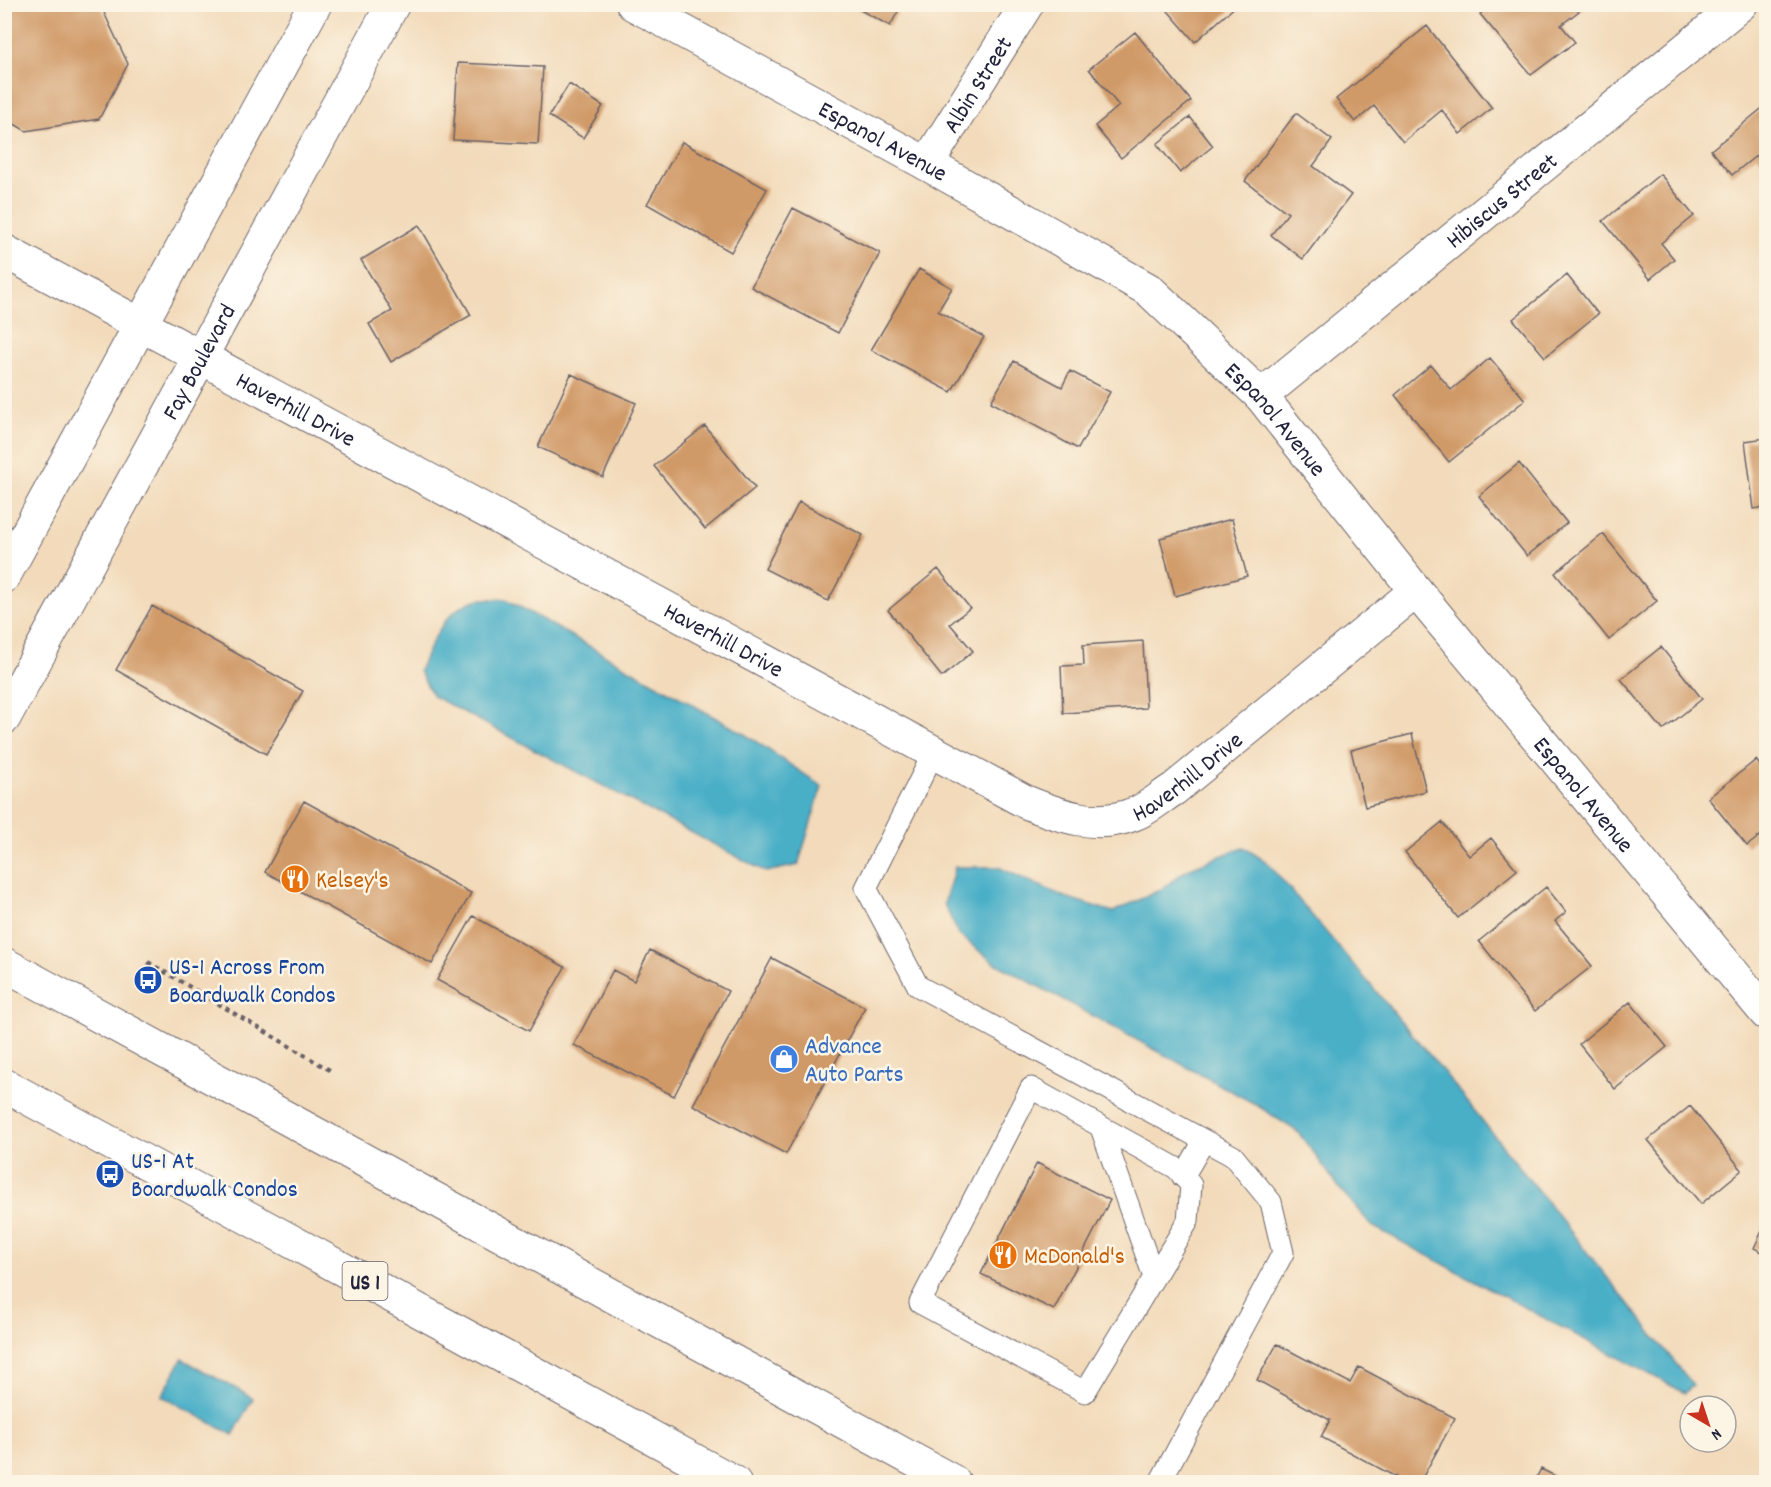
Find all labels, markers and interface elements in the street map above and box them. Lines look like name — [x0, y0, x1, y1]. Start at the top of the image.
street label: Albin Street — [936, 31, 1023, 141]
street label: Espanol Avenue — [811, 94, 952, 192]
street label: Hibiscus Street — [1440, 146, 1566, 258]
street label: Fay Boulevard — [155, 299, 246, 427]
street label: Espanol Avenue — [1215, 355, 1333, 485]
street label: Haverhill Drive — [229, 365, 361, 457]
street label: Haverhill Drive — [657, 596, 789, 688]
street label: Haverhill Drive — [1128, 725, 1252, 833]
street label: Espanol Avenue — [1524, 730, 1640, 861]
restaurant icon: Kelsey's — [279, 863, 311, 895]
place label: Kelsey's — [316, 865, 389, 899]
place label: US-1 Across From Boardwalk Condos — [169, 952, 336, 1014]
bus stop icon: US-1 Across From Boardwalk Condos — [132, 964, 164, 996]
place label: Advance Auto Parts — [805, 1031, 904, 1093]
shop icon: Advance Auto Parts — [768, 1043, 800, 1075]
place label: US-1 At Boardwalk Condos — [131, 1146, 298, 1208]
bus stop icon: US-1 At Boardwalk Condos — [94, 1158, 126, 1190]
restaurant icon: McDonald's — [987, 1239, 1019, 1271]
place label: McDonald's — [1024, 1241, 1125, 1275]
road number: US 1 — [342, 1262, 388, 1300]
north arrow — [1678, 1394, 1738, 1454]
text: N — [1705, 1422, 1726, 1445]

